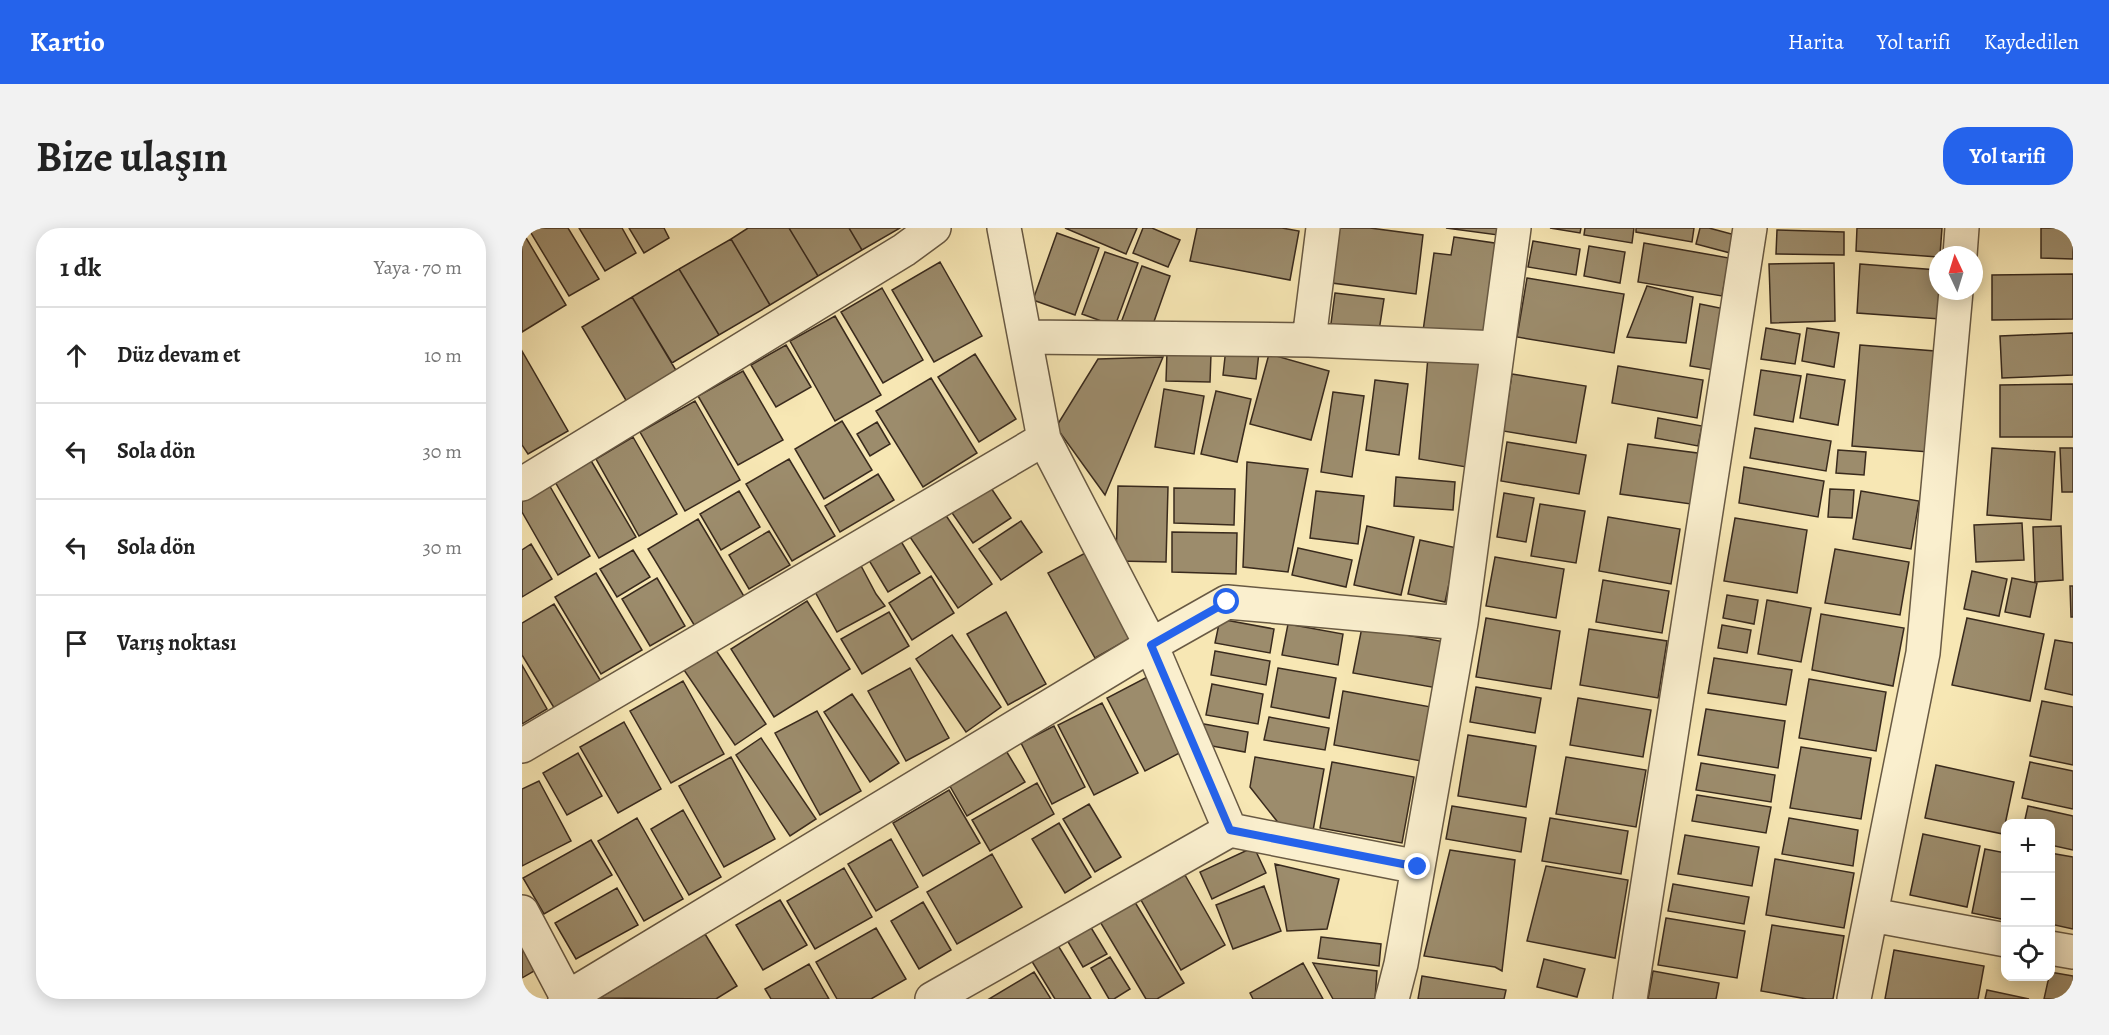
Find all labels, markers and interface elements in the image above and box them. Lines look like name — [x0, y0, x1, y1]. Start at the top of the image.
text: Kartio — [30, 23, 105, 61]
text: Harita — [1788, 28, 1844, 56]
text: Yol tarifi — [1877, 28, 1951, 56]
text: Kaydedilen — [1984, 28, 2079, 56]
button: Yol tarifi — [1943, 127, 2073, 185]
text: Bize ulaşın — [36, 128, 228, 185]
north arrow — [1929, 246, 1983, 300]
text: 1 dk — [60, 250, 101, 285]
text: Yaya · 70 m — [374, 254, 462, 281]
icon: ahead — [60, 339, 93, 372]
text: Düz devam et — [117, 340, 240, 370]
text: 10 m — [424, 342, 462, 369]
icon: left — [60, 435, 93, 468]
text: Sola dön — [117, 436, 195, 466]
text: 30 m — [422, 438, 462, 465]
icon: left — [60, 531, 93, 564]
text: Sola dön — [117, 532, 195, 562]
text: 30 m — [422, 534, 462, 561]
route start — [1213, 588, 1239, 614]
icon: arrive — [60, 627, 93, 660]
text: Varış noktası — [117, 628, 236, 658]
map controls — [2001, 819, 2055, 981]
button: + — [2001, 819, 2055, 873]
route end — [1404, 853, 1430, 879]
button: − — [2001, 873, 2055, 927]
button: locate — [2001, 927, 2055, 981]

